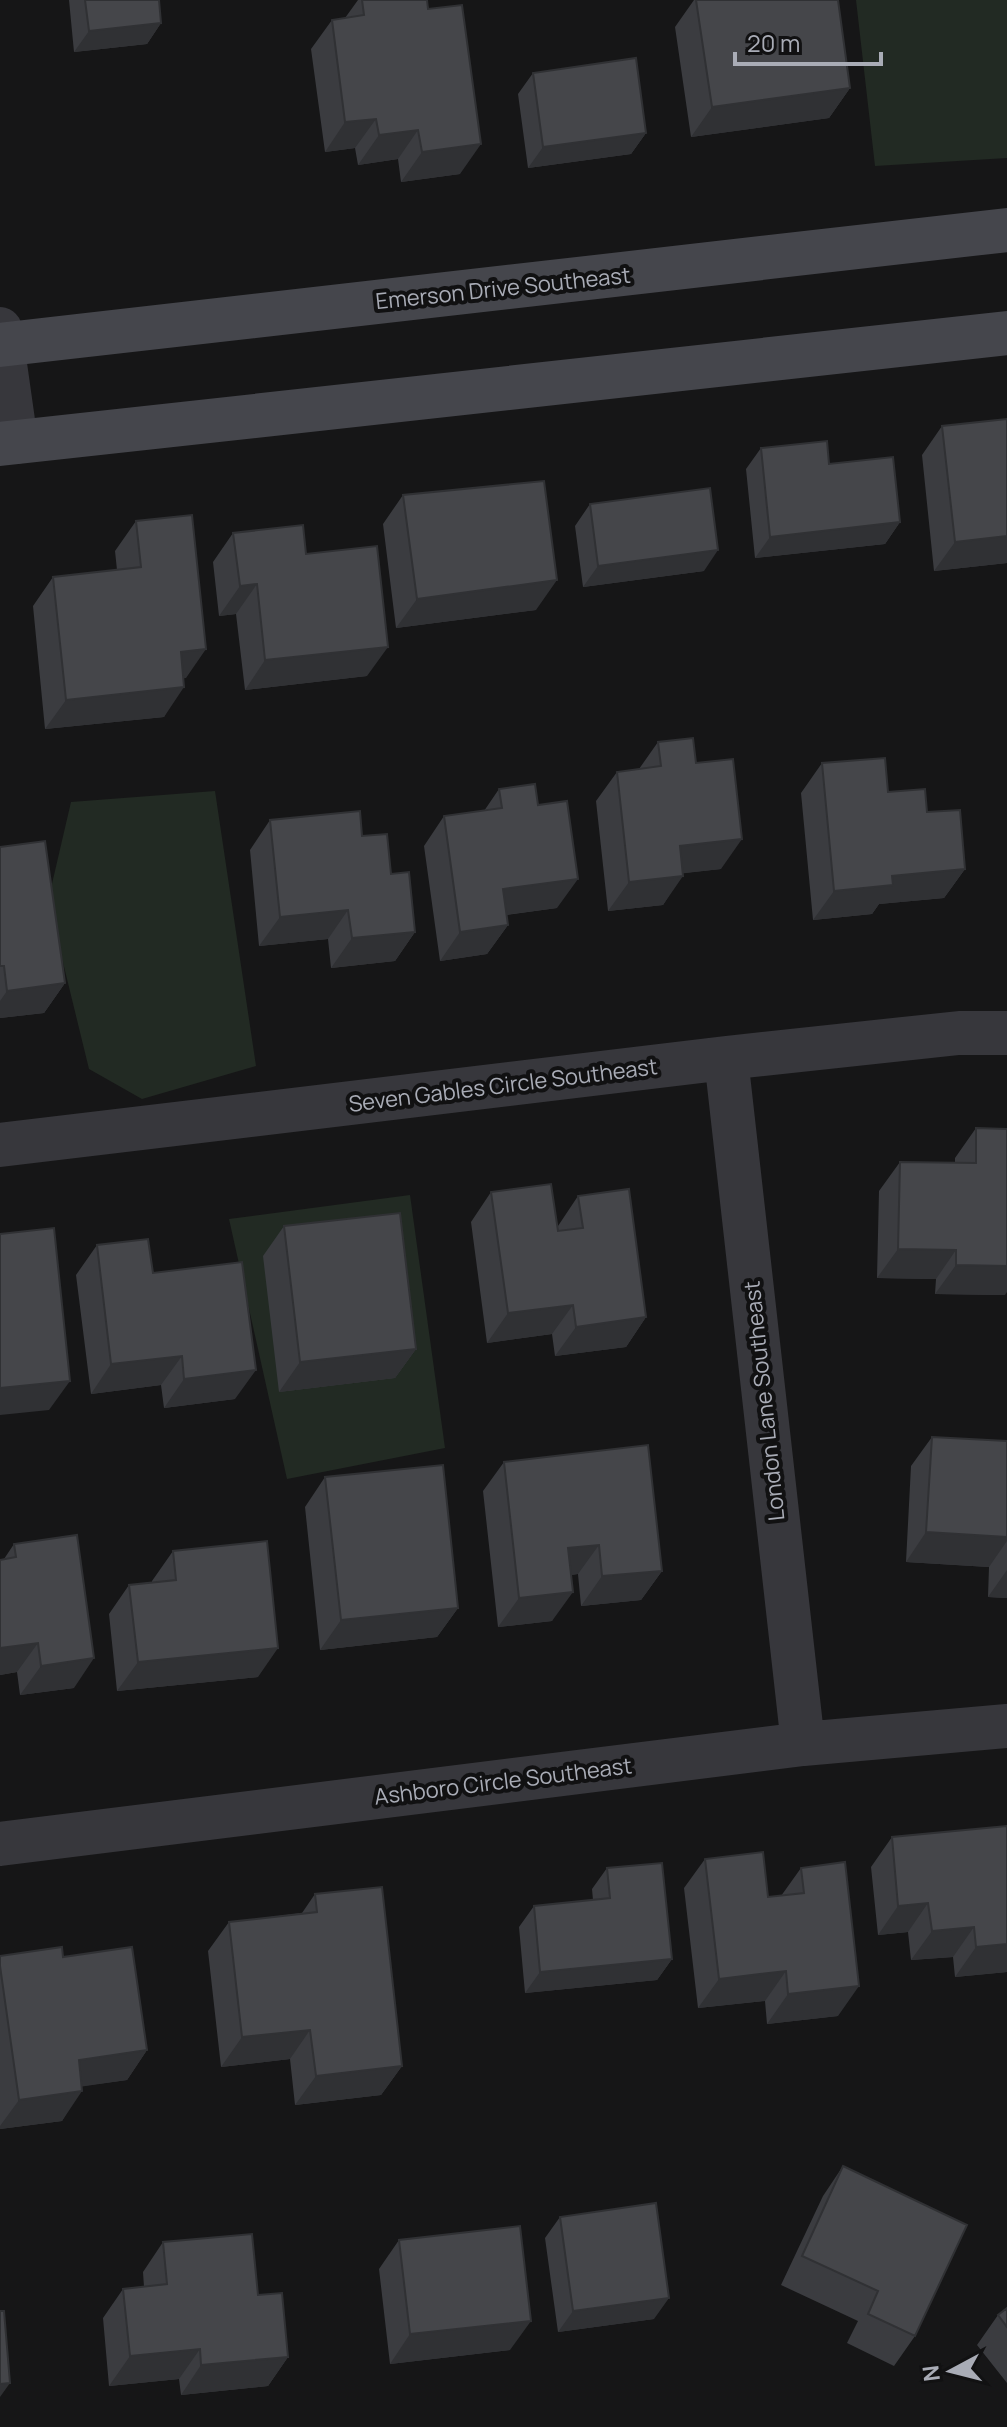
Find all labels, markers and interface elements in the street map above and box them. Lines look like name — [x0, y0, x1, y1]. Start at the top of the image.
scale bar — [735, 16, 881, 66]
text: 20 m — [747, 26, 800, 59]
street label: Emerson Drive Southeast — [374, 260, 632, 316]
street label: Seven Gables Circle Southeast — [347, 1051, 659, 1119]
street label: London Lane Southeast — [736, 1279, 792, 1523]
street label: Ashboro Circle Southeast — [372, 1750, 634, 1812]
north arrow — [911, 2331, 991, 2411]
text: N — [915, 2364, 947, 2383]

